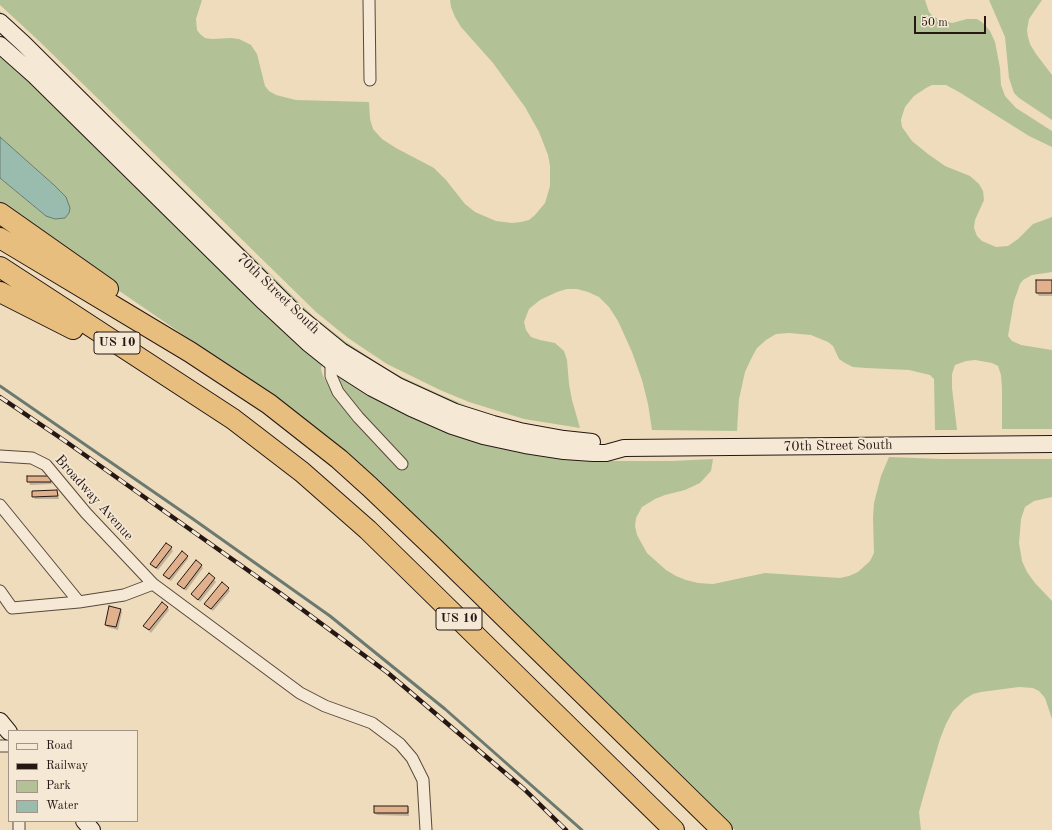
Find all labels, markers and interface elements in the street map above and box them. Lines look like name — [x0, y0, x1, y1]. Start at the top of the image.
scale bar — [916, 8, 988, 34]
text: 50 m — [921, 17, 948, 29]
street label: 70th Street South — [233, 250, 323, 338]
road number: US 10 — [94, 332, 140, 354]
street label: 70th Street South — [783, 437, 893, 455]
street label: Broadway Avenue — [51, 452, 137, 544]
road number: US 10 — [436, 608, 482, 630]
legend — [8, 730, 138, 822]
text: Road — [46, 740, 73, 752]
text: Railway — [46, 760, 88, 772]
text: Park — [46, 780, 71, 792]
text: Water — [46, 800, 78, 812]

